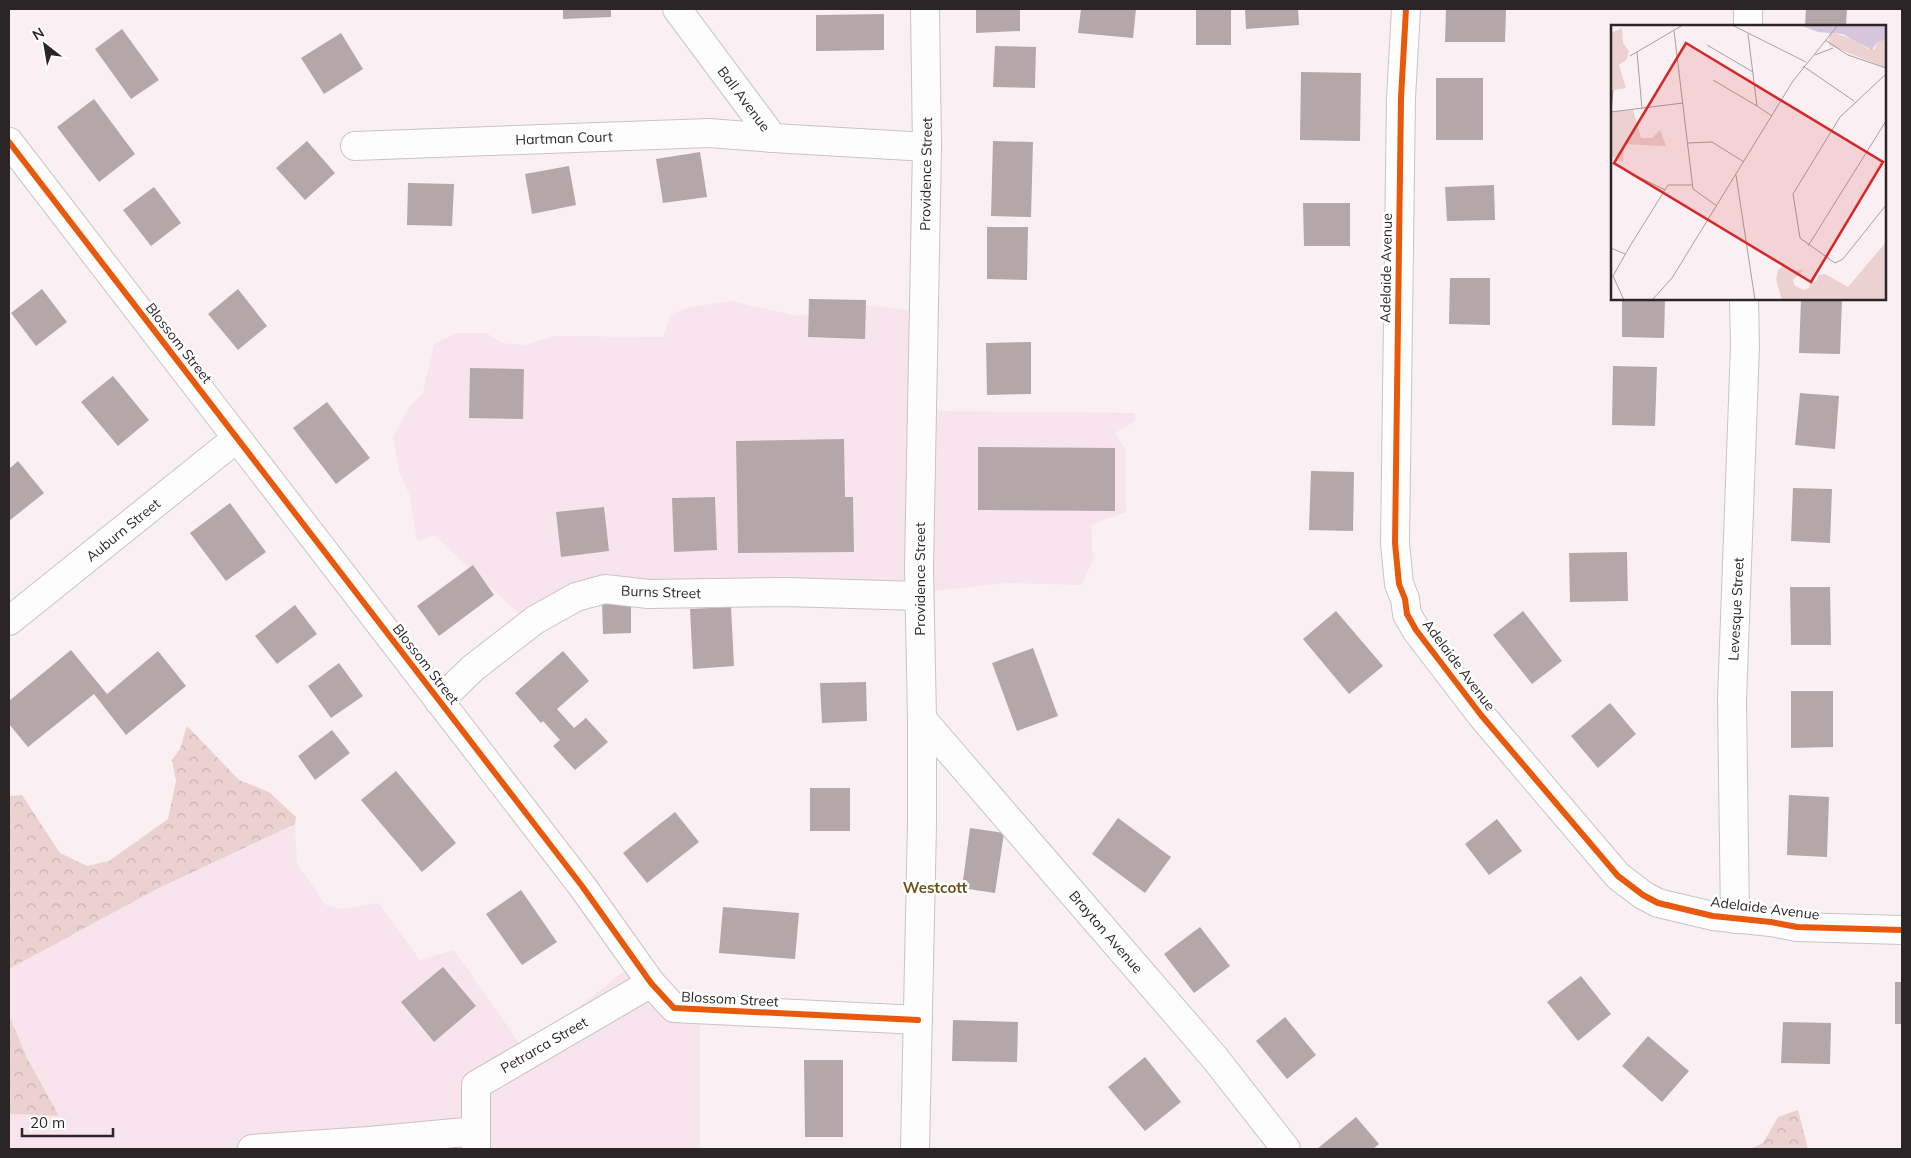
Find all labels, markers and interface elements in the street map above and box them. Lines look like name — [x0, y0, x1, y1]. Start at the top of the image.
north arrow — [20, 20, 70, 70]
text: N — [29, 23, 47, 44]
inset map — [1611, 25, 1886, 300]
street label: Ball Avenue — [714, 63, 774, 135]
street label: Providence Street — [916, 117, 936, 231]
street label: Hartman Court — [515, 127, 613, 149]
street label: Adelaide Avenue — [1376, 213, 1396, 323]
street label: Blossom Street — [142, 299, 216, 387]
street label: Auburn Street — [82, 494, 164, 565]
street label: Providence Street — [911, 522, 929, 636]
street label: Levesque Street — [1724, 557, 1748, 661]
street label: Burns Street — [621, 582, 701, 602]
street label: Adelaide Avenue — [1419, 616, 1499, 714]
street label: Blossom Street — [389, 620, 463, 708]
district label: Westcott — [903, 878, 967, 897]
street label: Brayton Avenue — [1065, 887, 1147, 977]
street label: Adelaide Avenue — [1709, 892, 1821, 924]
street label: Blossom Street — [681, 987, 779, 1011]
street label: Petrarca Street — [497, 1013, 591, 1077]
scale bar — [22, 1106, 114, 1138]
text: 20 m — [30, 1113, 65, 1132]

